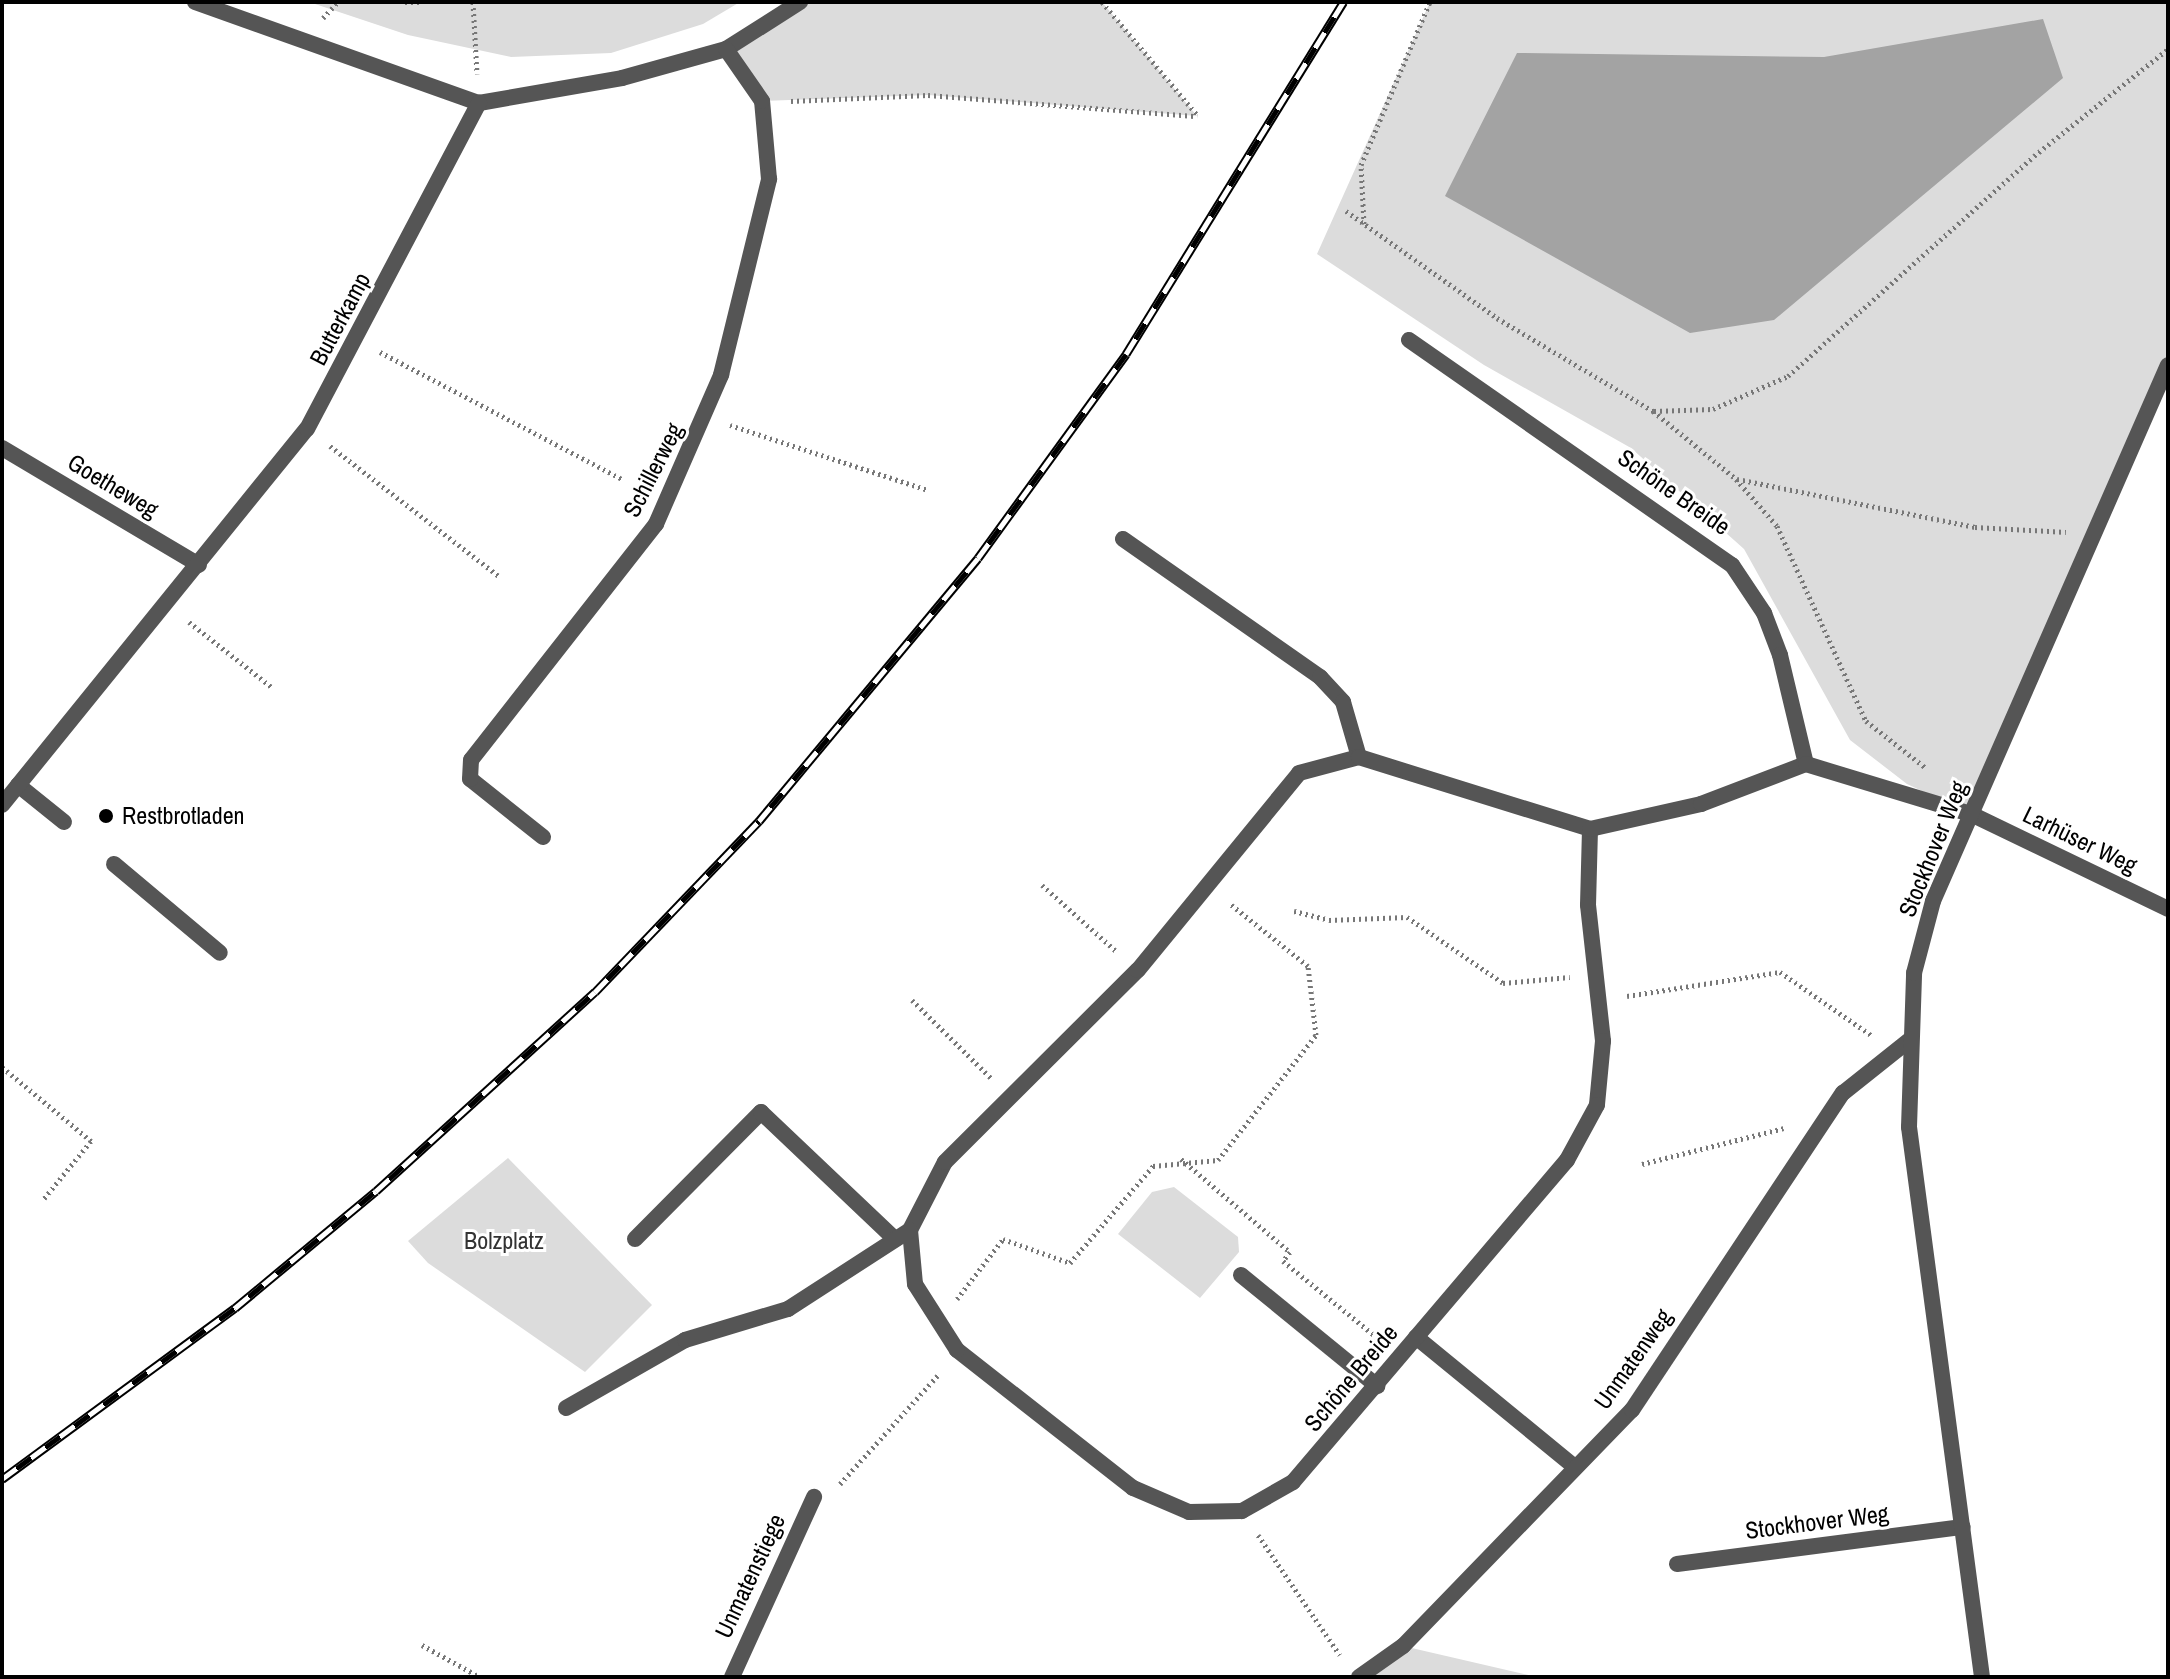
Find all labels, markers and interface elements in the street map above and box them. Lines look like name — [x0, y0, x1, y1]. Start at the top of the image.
street label: Butterkamp — [304, 268, 376, 370]
street label: Schillerweg — [617, 418, 689, 522]
street label: Schöne Breide — [1612, 443, 1736, 541]
street label: Goetheweg — [62, 448, 164, 524]
street label: Stockhover Weg — [1893, 777, 1973, 921]
street label: Larhüser Weg — [2018, 800, 2142, 880]
place label: Restbrotladen — [122, 802, 245, 830]
marker: Restbrotladen — [97, 807, 115, 825]
park label: Bolzplatz — [464, 1227, 544, 1255]
street label: Unmatenweg — [1588, 1303, 1678, 1415]
street label: Schöne Breide — [1298, 1319, 1404, 1437]
street label: Stockhover Weg — [1744, 1499, 1890, 1545]
street label: Unmatenstiege — [709, 1509, 791, 1643]

